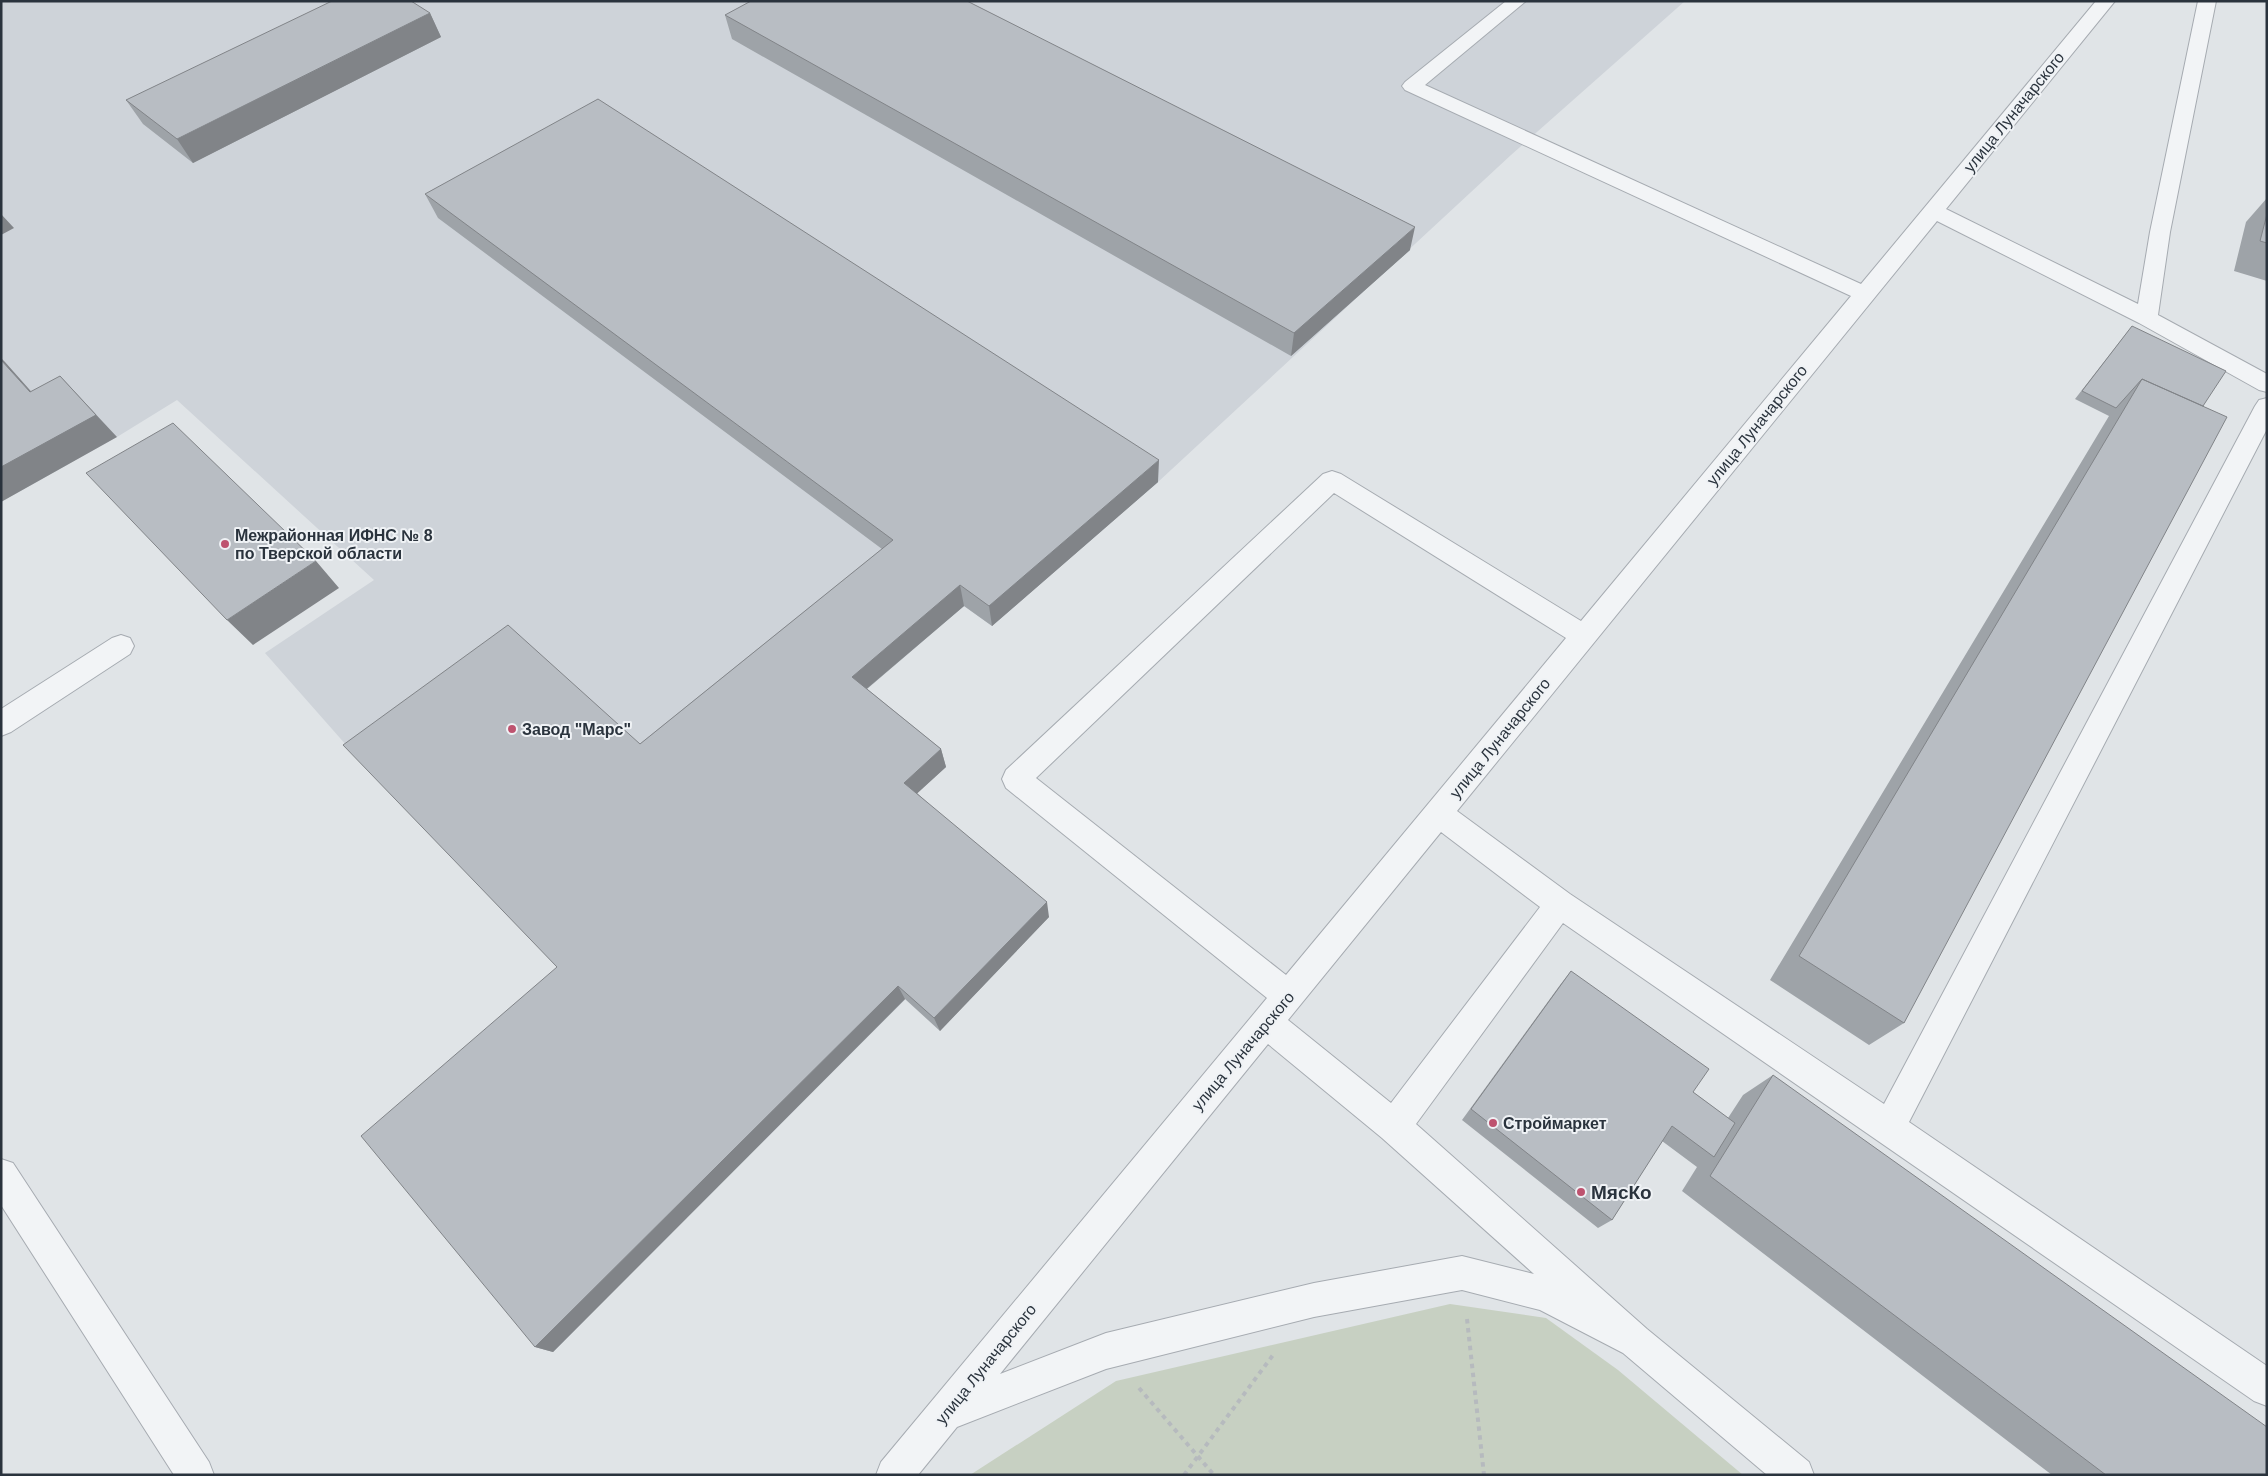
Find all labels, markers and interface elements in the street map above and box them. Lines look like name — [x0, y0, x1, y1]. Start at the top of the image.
street label: улица Луначарского — [1960, 49, 2068, 175]
street label: улица Луначарского — [1703, 362, 1811, 488]
place label: Межрайонная ИФНС № 8 по Тверской области — [235, 527, 433, 562]
marker: Межрайонная ИФНС № 8 по Тверской области — [219, 538, 231, 550]
street label: улица Луначарского — [1446, 675, 1554, 801]
place label: Завод "Марс" — [522, 721, 631, 738]
marker: Завод "Марс" — [506, 723, 518, 735]
street label: улица Луначарского — [1189, 988, 1297, 1114]
place label: Строймаркет — [1503, 1115, 1607, 1132]
marker: Строймаркет — [1487, 1117, 1499, 1129]
place label: МясКо — [1591, 1182, 1652, 1203]
marker: МясКо — [1575, 1186, 1587, 1198]
street label: улица Луначарского — [932, 1301, 1040, 1427]

